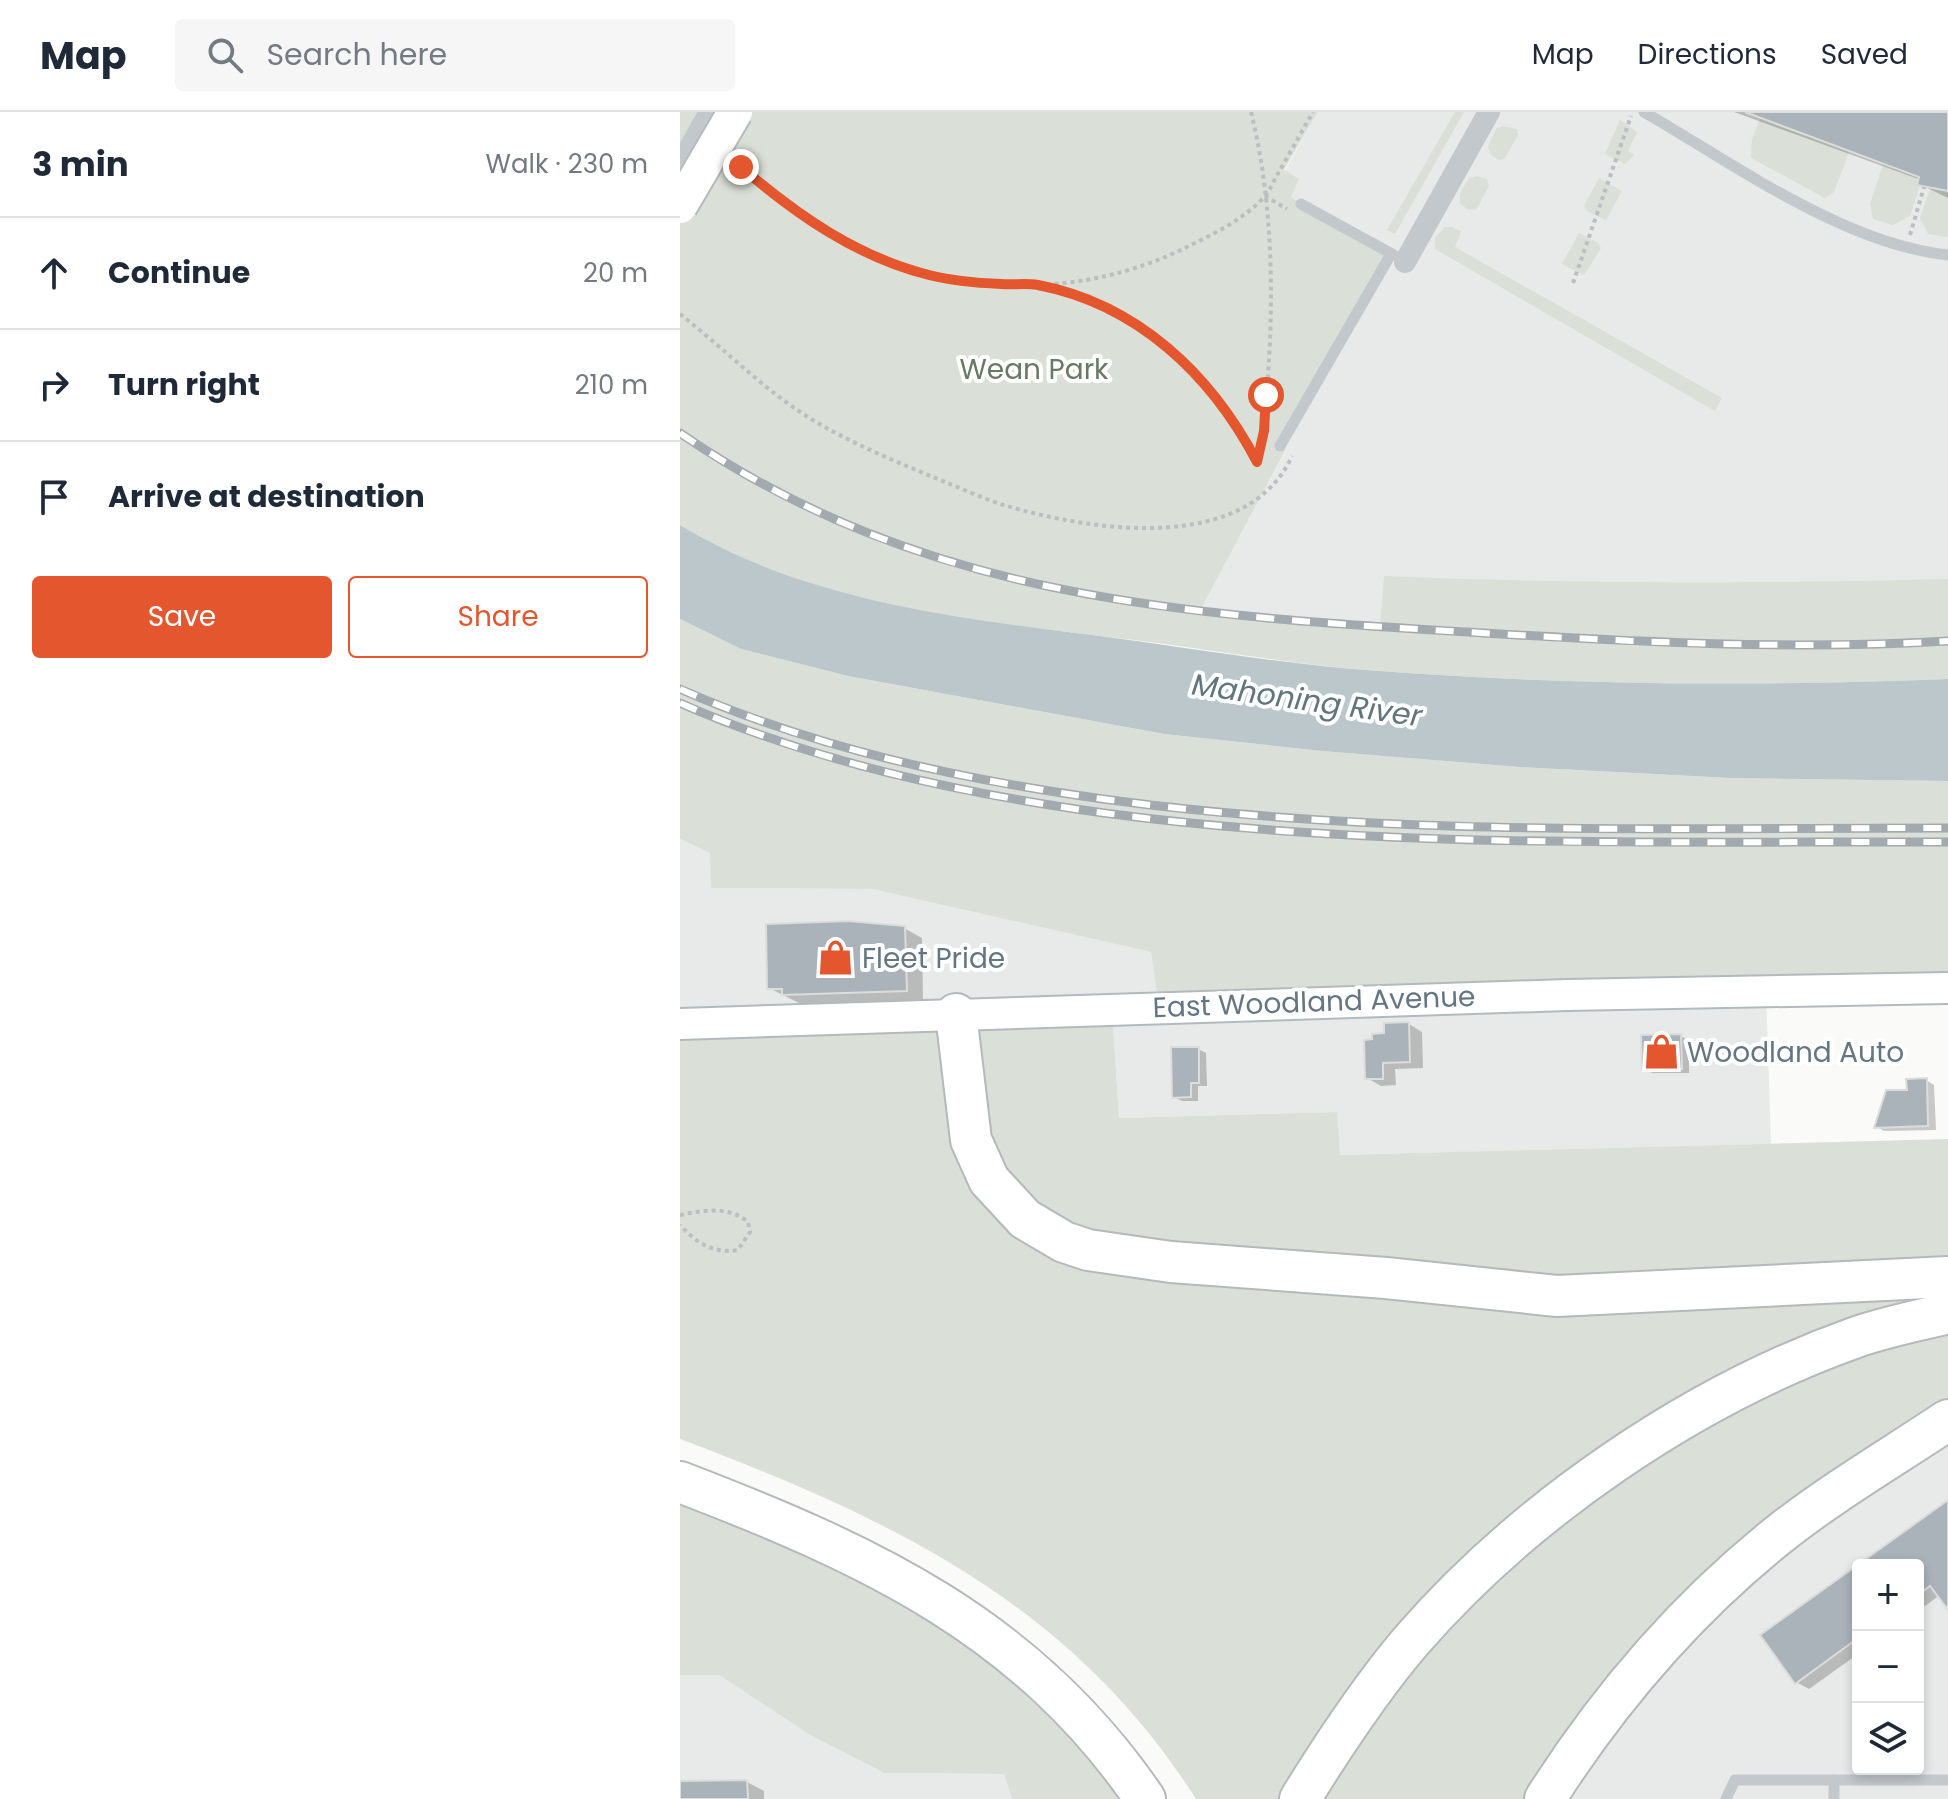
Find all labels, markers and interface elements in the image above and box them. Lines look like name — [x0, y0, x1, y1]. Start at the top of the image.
search box — [175, 19, 735, 91]
text: Map — [40, 29, 127, 82]
icon: search — [203, 33, 247, 77]
text: Search here — [267, 33, 447, 76]
text: Map — [1532, 35, 1594, 74]
text: Directions — [1638, 35, 1777, 74]
text: Saved — [1821, 35, 1908, 74]
text: 3 min — [32, 140, 129, 188]
text: Walk · 230 m — [486, 146, 648, 182]
route end — [723, 149, 759, 185]
icon: ahead — [32, 251, 76, 295]
text: Continue — [108, 251, 250, 294]
text: 20 m — [583, 255, 648, 291]
park label: Wean Park — [959, 350, 1109, 389]
icon: right — [32, 363, 76, 407]
text: Turn right — [108, 363, 260, 406]
text: 210 m — [575, 367, 648, 403]
route start — [1248, 377, 1284, 413]
icon: arrive — [32, 475, 76, 519]
text: Arrive at destination — [108, 475, 425, 518]
button: Save — [32, 576, 332, 658]
button: Share — [348, 576, 648, 658]
water label: Mahoning River — [1189, 663, 1426, 738]
shop icon: Fleet Pride — [817, 939, 855, 977]
place label: Fleet Pride — [862, 939, 1005, 978]
street label: East Woodland Avenue — [1152, 977, 1476, 1027]
shop icon: Woodland Auto — [1642, 1033, 1680, 1071]
place label: Woodland Auto — [1687, 1033, 1904, 1072]
map controls — [1852, 1559, 1924, 1775]
button: + — [1852, 1559, 1924, 1631]
button: − — [1852, 1631, 1924, 1703]
button: layers — [1852, 1703, 1924, 1775]

